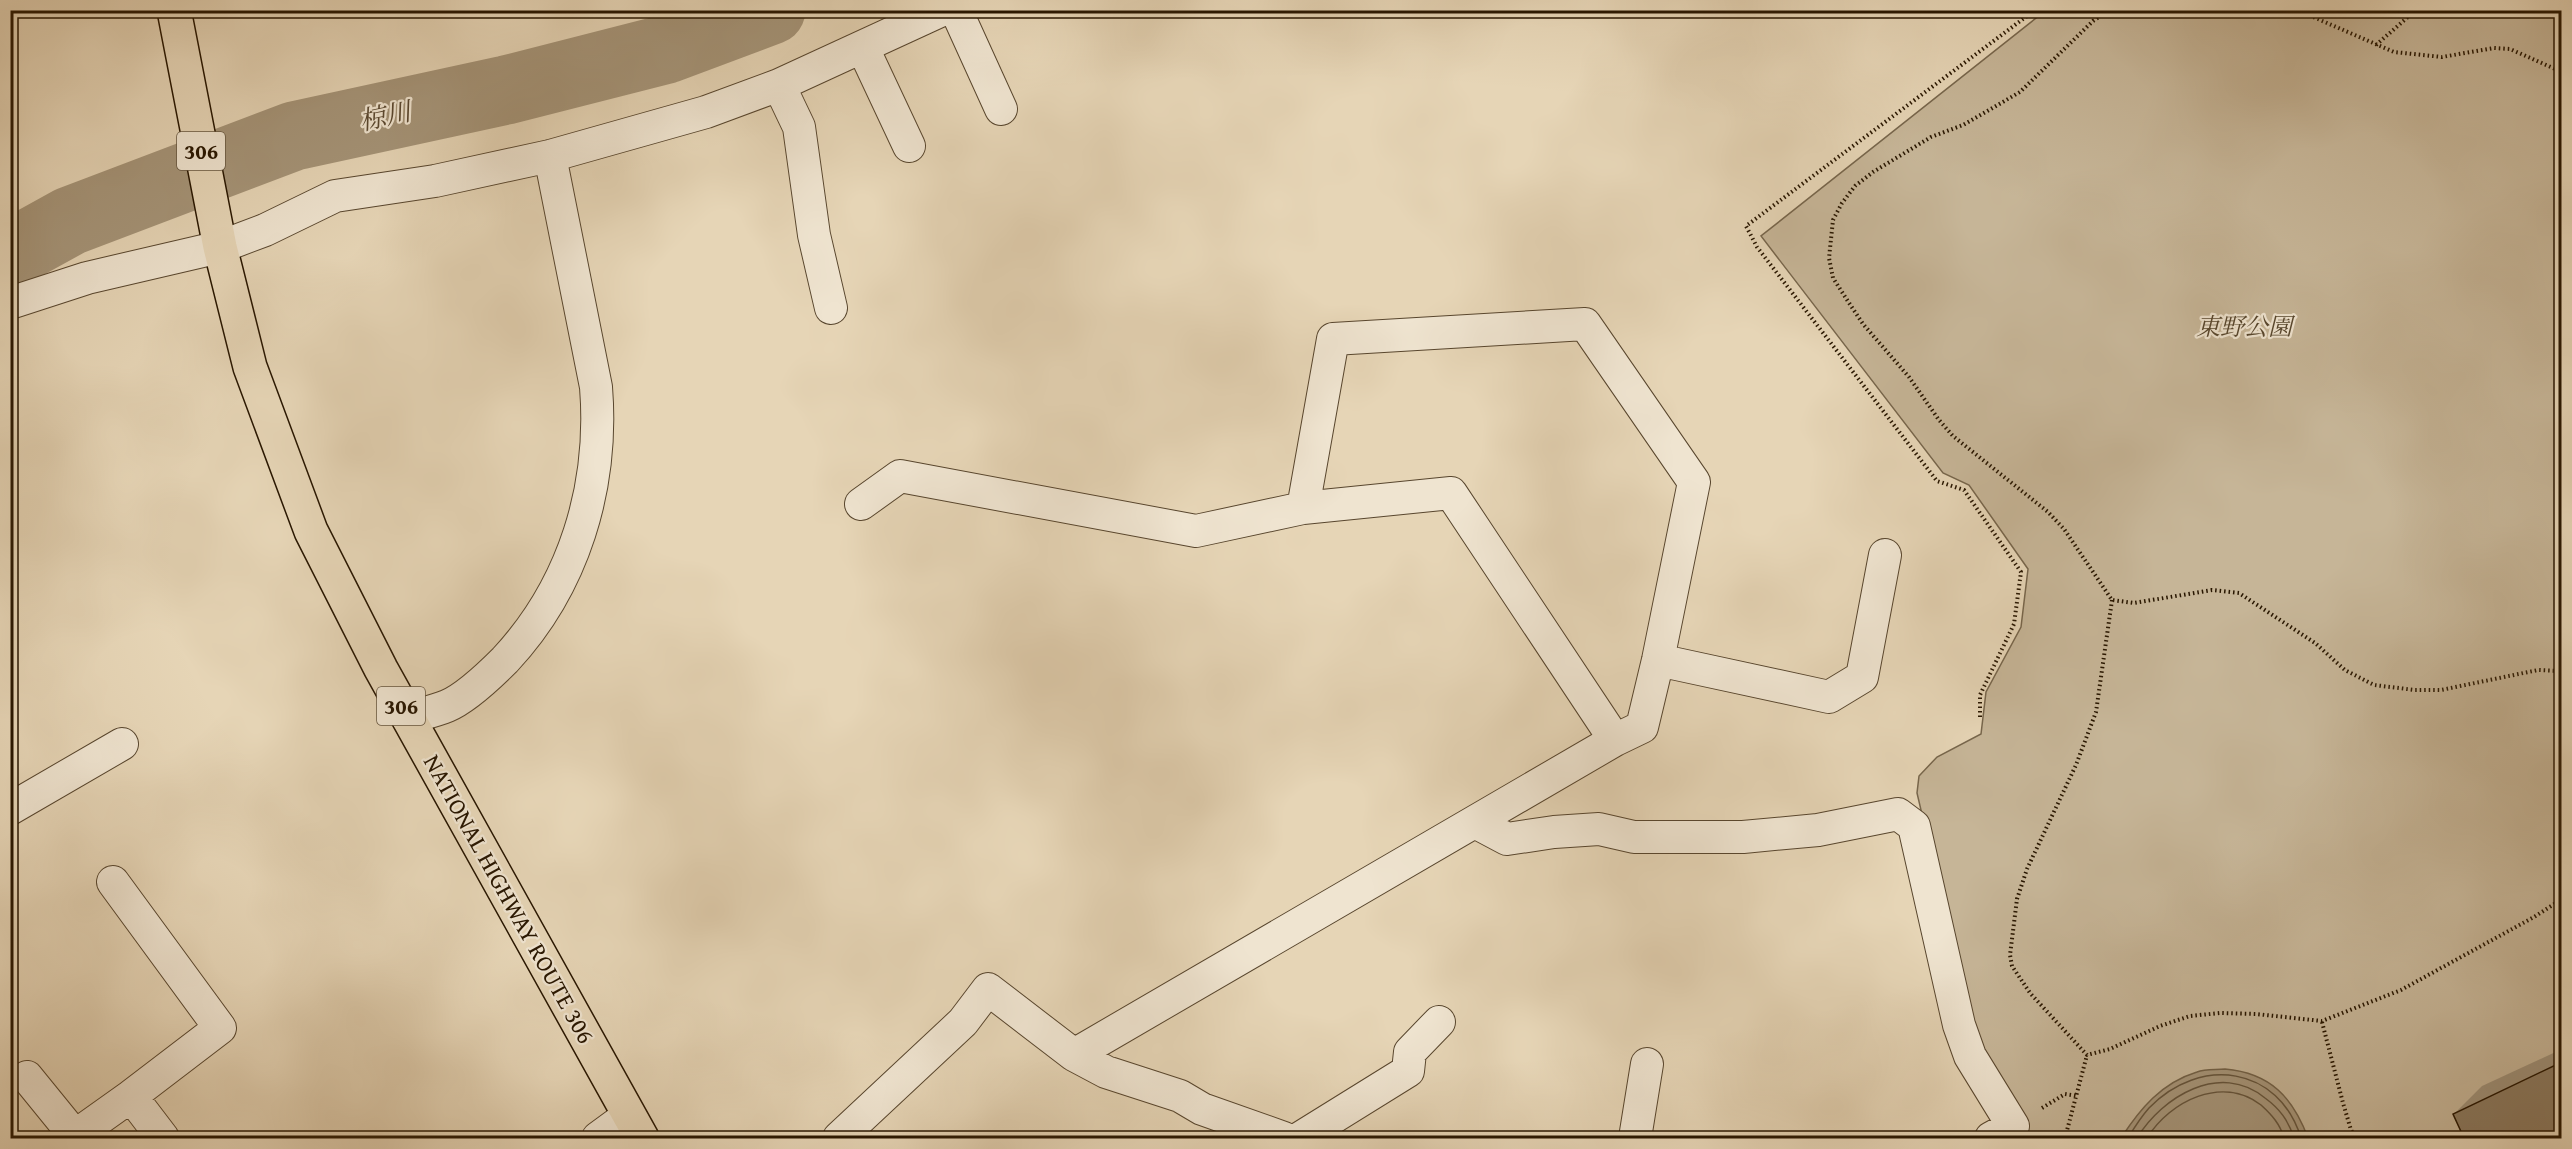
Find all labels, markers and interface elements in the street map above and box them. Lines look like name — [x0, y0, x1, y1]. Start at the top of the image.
water label: 椋川 — [355, 90, 417, 140]
road number: 306 — [177, 132, 225, 170]
park label: 東野公園 — [2196, 309, 2296, 344]
road number: 306 — [377, 687, 425, 725]
street label: NATIONAL HIGHWAY ROUTE 306 — [415, 748, 604, 1050]

